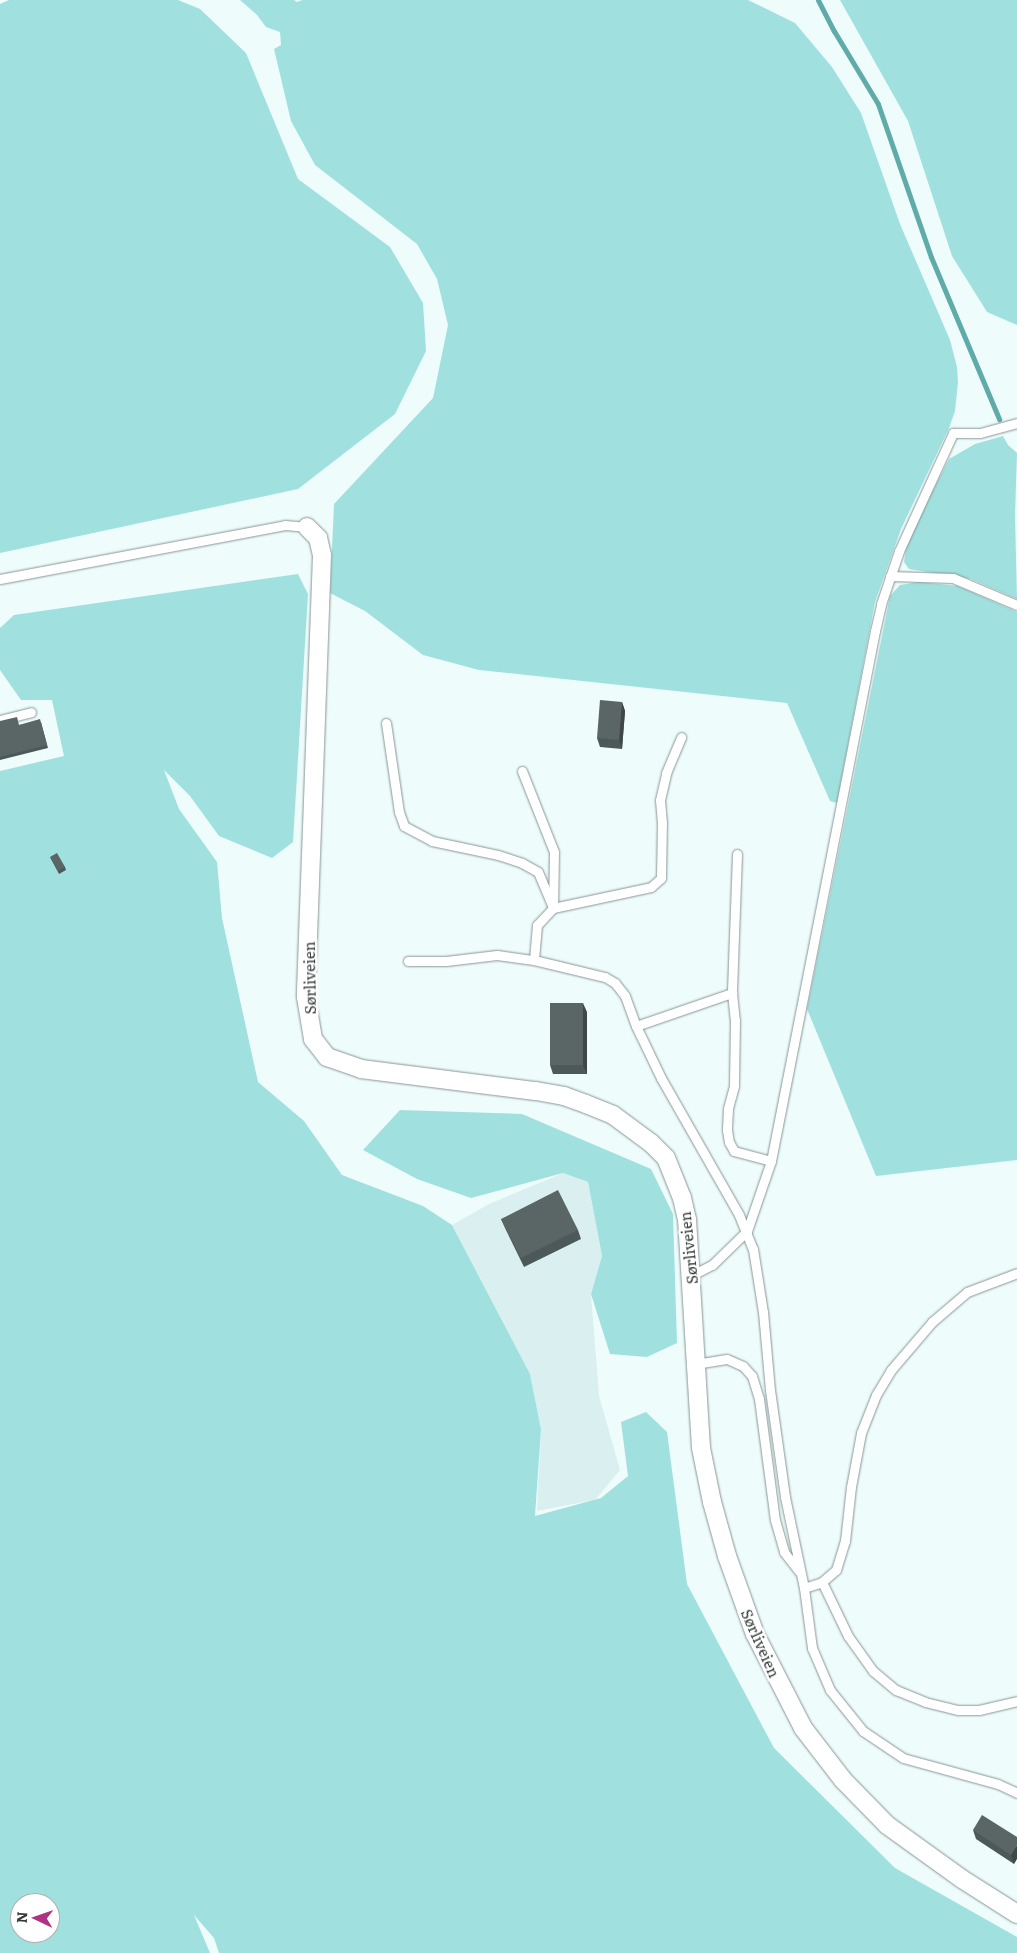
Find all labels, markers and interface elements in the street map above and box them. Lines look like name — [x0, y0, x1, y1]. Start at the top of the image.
street label: Sørliveien — [299, 941, 319, 1015]
street label: Sørliveien — [675, 1211, 701, 1285]
street label: Sørliveien — [738, 1606, 784, 1680]
north arrow — [10, 1893, 60, 1943]
text: N — [11, 1911, 31, 1924]

